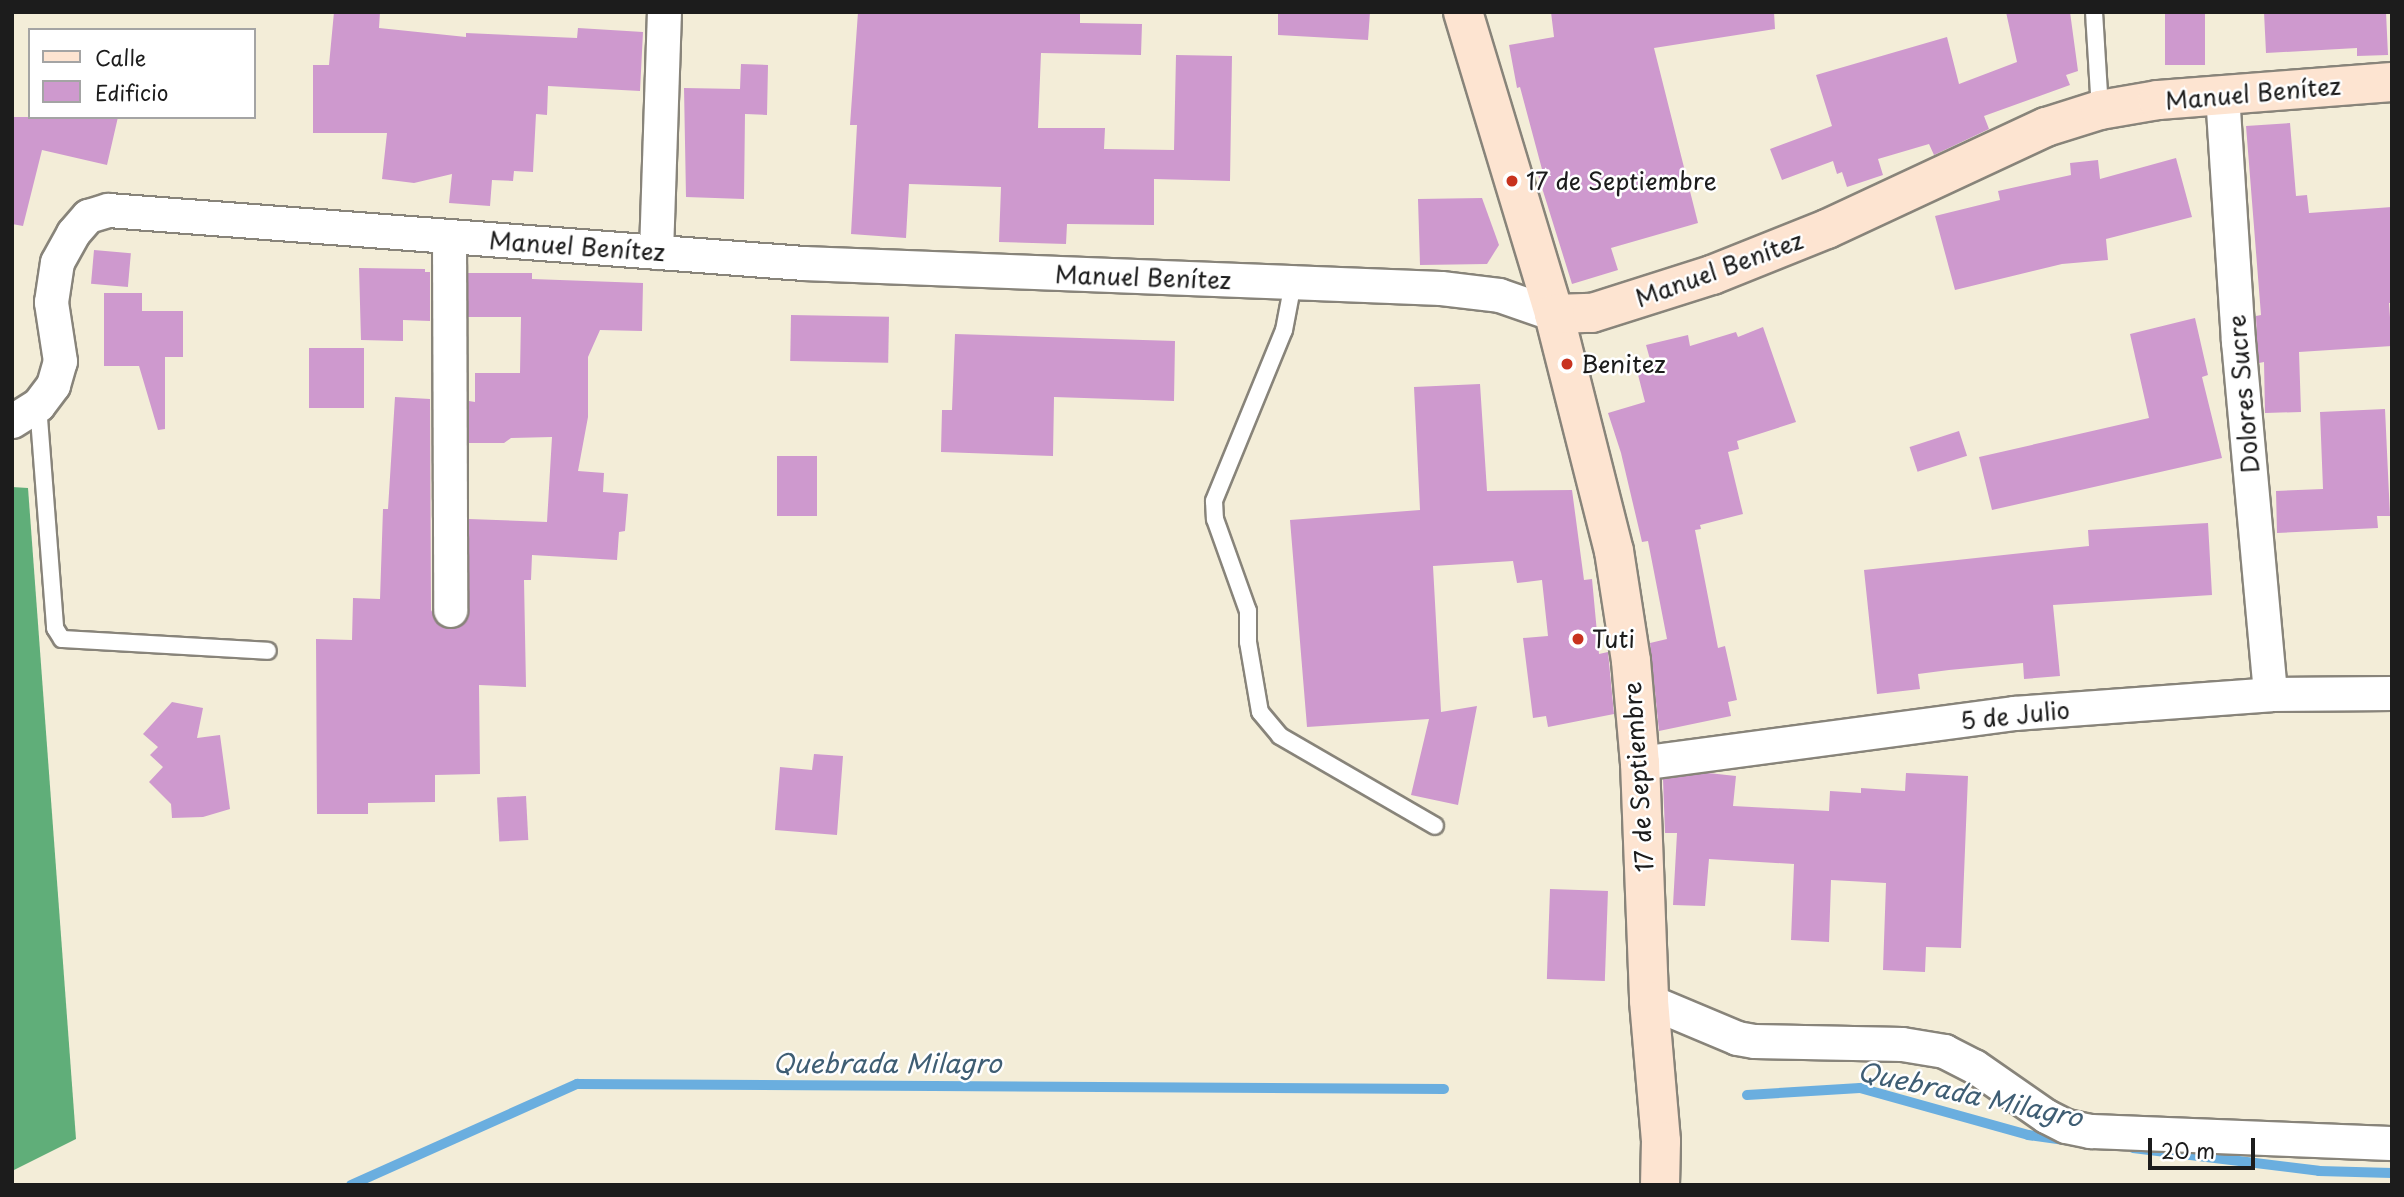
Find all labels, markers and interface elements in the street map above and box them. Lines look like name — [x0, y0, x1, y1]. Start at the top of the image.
legend — [28, 28, 256, 119]
text: Calle — [95, 41, 146, 73]
street label: Manuel Benítez — [2163, 71, 2343, 115]
text: Edificio — [95, 76, 168, 108]
place label: 17 de Septiembre — [1526, 167, 1722, 195]
marker: 17 de Septiembre — [1504, 173, 1520, 189]
street label: Manuel Benítez — [487, 225, 667, 267]
street label: Manuel Benítez — [1631, 225, 1807, 313]
street label: Manuel Benítez — [1054, 260, 1232, 294]
street label: Dolores Sucre — [2222, 313, 2264, 475]
place label: Benitez — [1581, 350, 1666, 378]
marker: Benitez — [1559, 356, 1575, 372]
place label: Tuti — [1592, 625, 1635, 653]
marker: Tuti — [1570, 631, 1586, 647]
street label: 17 de Septiembre — [1617, 678, 1659, 876]
street label: 5 de Julio — [1958, 695, 2072, 735]
water label: Quebrada Milagro — [772, 1047, 1002, 1079]
water label: Quebrada Milagro — [1855, 1055, 2085, 1133]
scale bar — [2152, 1124, 2259, 1168]
text: 20 m — [2161, 1134, 2215, 1166]

